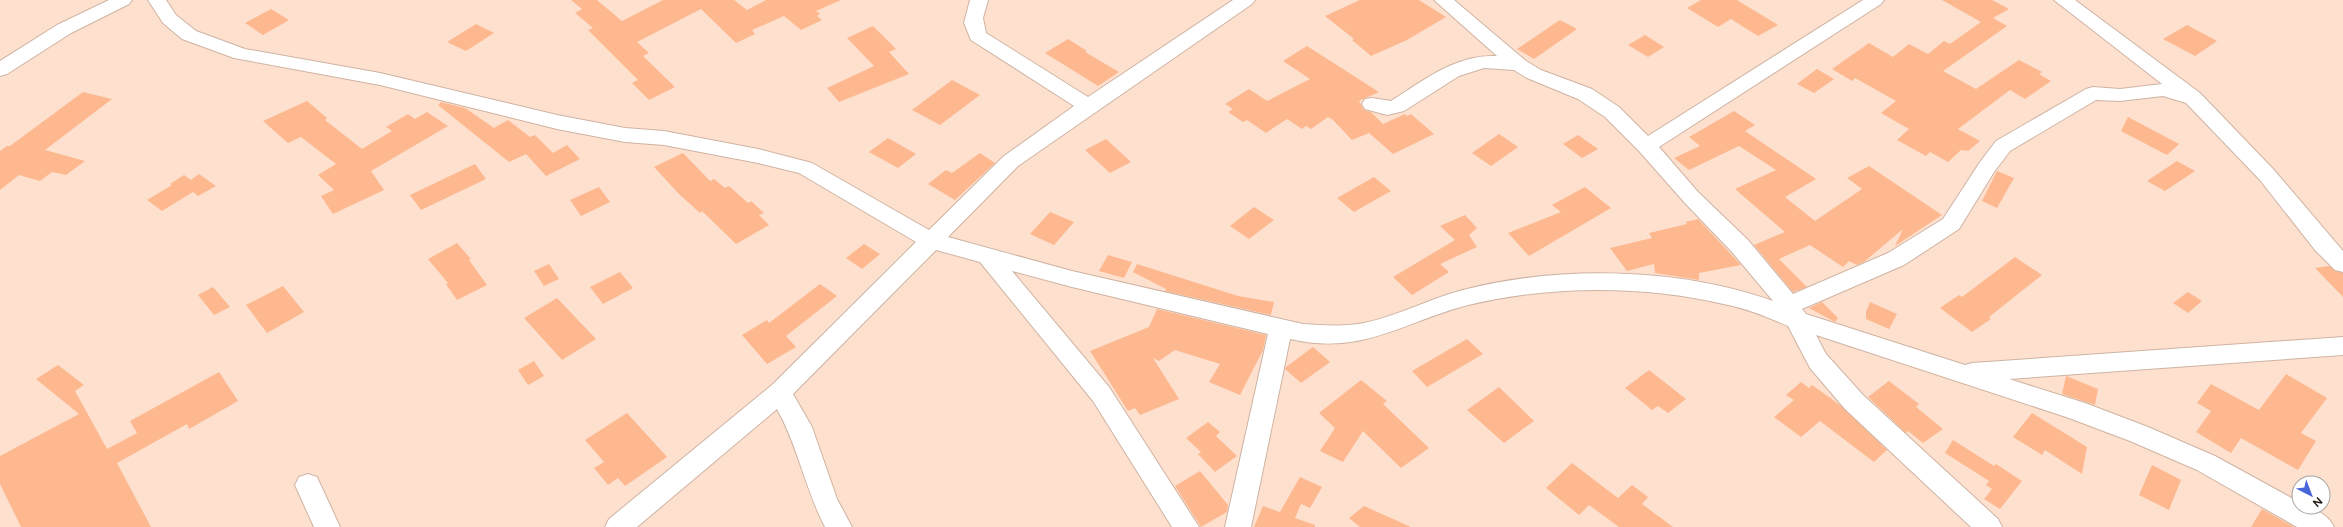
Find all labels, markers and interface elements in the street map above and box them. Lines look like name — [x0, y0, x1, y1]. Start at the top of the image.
north arrow — [2291, 475, 2331, 515]
text: N — [2310, 494, 2325, 510]

